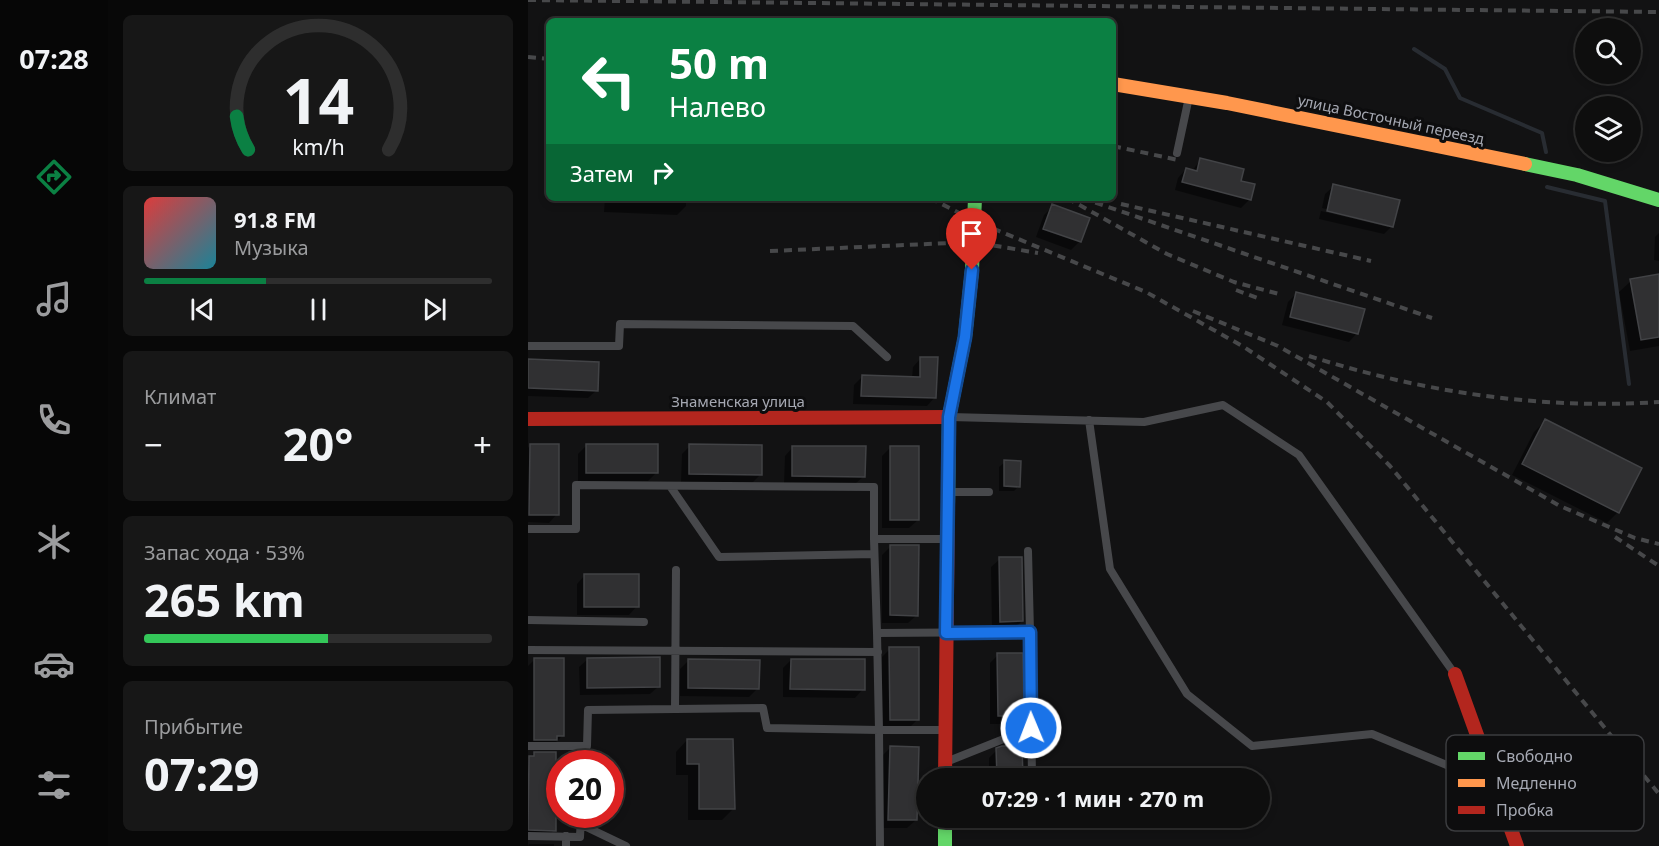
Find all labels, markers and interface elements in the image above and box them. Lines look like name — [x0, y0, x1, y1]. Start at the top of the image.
map controls — [1575, 18, 1641, 162]
button: search — [1575, 18, 1641, 84]
text: 50 m — [669, 34, 769, 91]
text: 07:28 — [19, 40, 89, 77]
icon: left — [570, 42, 648, 120]
text: 14 — [282, 57, 354, 142]
text: Налево — [669, 88, 766, 125]
street label: улица Восточный переезд — [1296, 89, 1486, 149]
button: layers — [1575, 96, 1641, 162]
text: km/h — [292, 132, 344, 161]
icon: directions — [33, 156, 75, 198]
icon: right — [646, 156, 679, 189]
text: Затем — [570, 158, 634, 188]
text: 91.8 FM — [234, 204, 316, 234]
pin — [946, 208, 997, 270]
icon: arrive — [955, 217, 988, 250]
text: Музыка — [234, 234, 309, 261]
icon: music — [33, 278, 75, 320]
icon: previous — [186, 293, 219, 326]
icon: pause — [302, 293, 335, 326]
icon: next — [418, 293, 451, 326]
text: Климат — [144, 383, 216, 410]
street label: Знаменская улица — [671, 391, 805, 411]
icon: phone — [33, 399, 75, 441]
text: 20° — [283, 413, 353, 474]
text: − — [144, 422, 163, 467]
text: + — [473, 422, 492, 467]
icon: climate — [33, 521, 75, 563]
text: Запас хода · 53% — [144, 539, 305, 566]
text: 265 km — [144, 569, 305, 630]
icon: car — [33, 643, 75, 685]
position arrow — [999, 696, 1063, 760]
text: Прибытие — [144, 713, 243, 740]
legend — [1446, 735, 1644, 831]
text: 07:29 — [144, 743, 260, 804]
text: Свободно — [1496, 745, 1573, 767]
speed limit sign: 20 — [546, 750, 624, 828]
icon: filters — [33, 764, 75, 806]
text: Медленно — [1496, 772, 1577, 794]
text: 07:29 · 1 мин · 270 m — [982, 783, 1204, 813]
text: Пробка — [1496, 799, 1554, 821]

